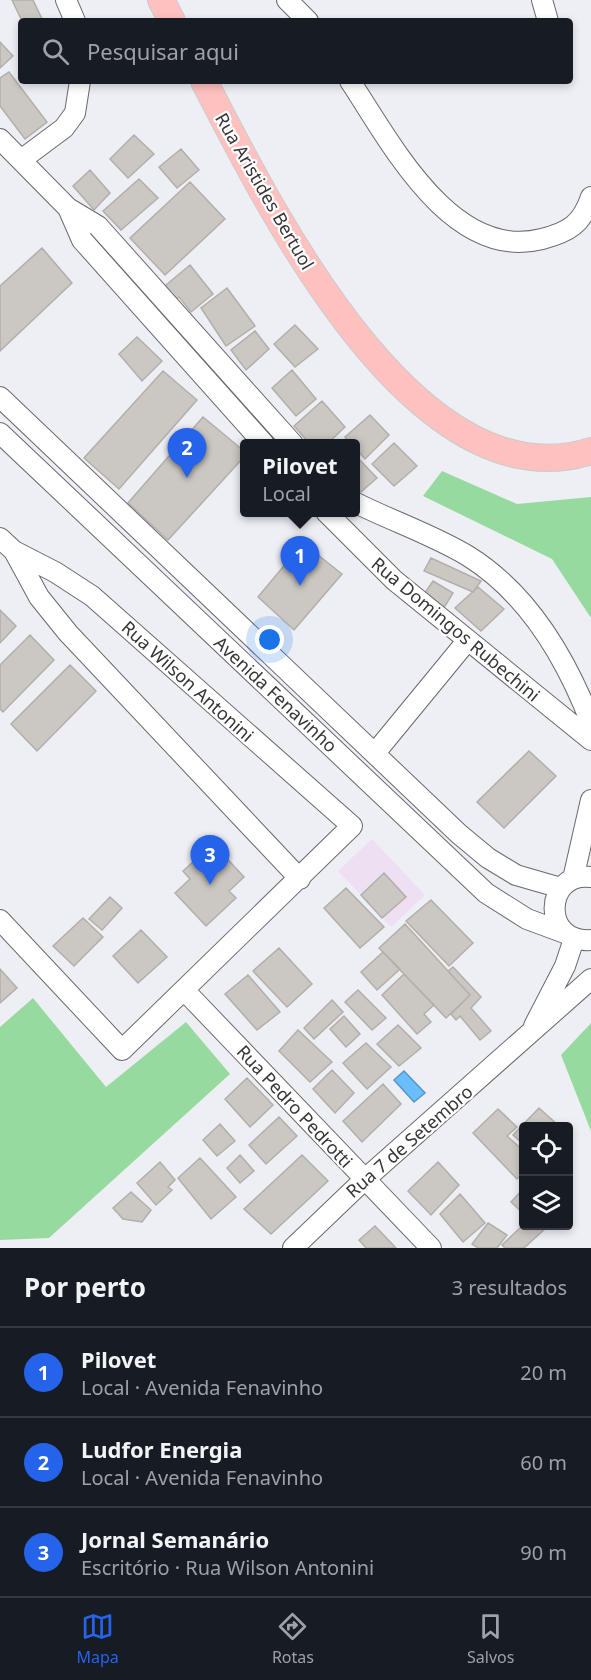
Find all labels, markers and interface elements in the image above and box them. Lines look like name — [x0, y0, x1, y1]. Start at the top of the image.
search box — [18, 18, 573, 84]
icon: search — [39, 35, 72, 68]
text: Pesquisar aqui — [87, 36, 239, 66]
street label: Rua Aristides Bertuol — [210, 108, 320, 274]
pin: 2 — [168, 428, 207, 478]
popup — [240, 439, 360, 517]
text: Pilovet — [262, 450, 338, 480]
text: Local — [262, 480, 311, 507]
pin: 1 — [280, 536, 320, 586]
street label: Rua Domingos Rubechini — [367, 551, 545, 707]
street label: Rua Wilson Antonini — [117, 615, 259, 747]
your location — [255, 625, 284, 654]
street label: Avenida Fenavinho — [209, 631, 343, 757]
pin: 3 — [190, 836, 230, 885]
street label: Rua Pedro Pedrotti — [232, 1039, 358, 1173]
street label: Rua 7 de Setembro — [341, 1079, 477, 1203]
map controls — [519, 1122, 573, 1230]
button: locate — [519, 1122, 573, 1176]
button: layers — [519, 1176, 573, 1230]
text: Por perto — [24, 1269, 146, 1305]
text: 3 resultados — [452, 1274, 567, 1301]
text: Pilovet — [81, 1344, 156, 1374]
text: 1 — [38, 1359, 49, 1386]
text: 20 m — [520, 1359, 567, 1386]
text: Local · Avenida Fenavinho — [81, 1374, 323, 1401]
text: Ludfor Energia — [81, 1434, 242, 1464]
text: 2 — [38, 1449, 49, 1476]
text: 60 m — [520, 1449, 567, 1476]
text: Local · Avenida Fenavinho — [81, 1464, 323, 1491]
text: Jornal Semanário — [81, 1524, 269, 1554]
text: 3 — [38, 1539, 49, 1566]
text: 90 m — [520, 1539, 567, 1566]
text: Escritório · Rua Wilson Antonini — [81, 1554, 374, 1581]
tab: Mapa — [77, 1610, 119, 1668]
tab: Rotas — [272, 1610, 314, 1668]
tab: Salvos — [467, 1610, 514, 1668]

